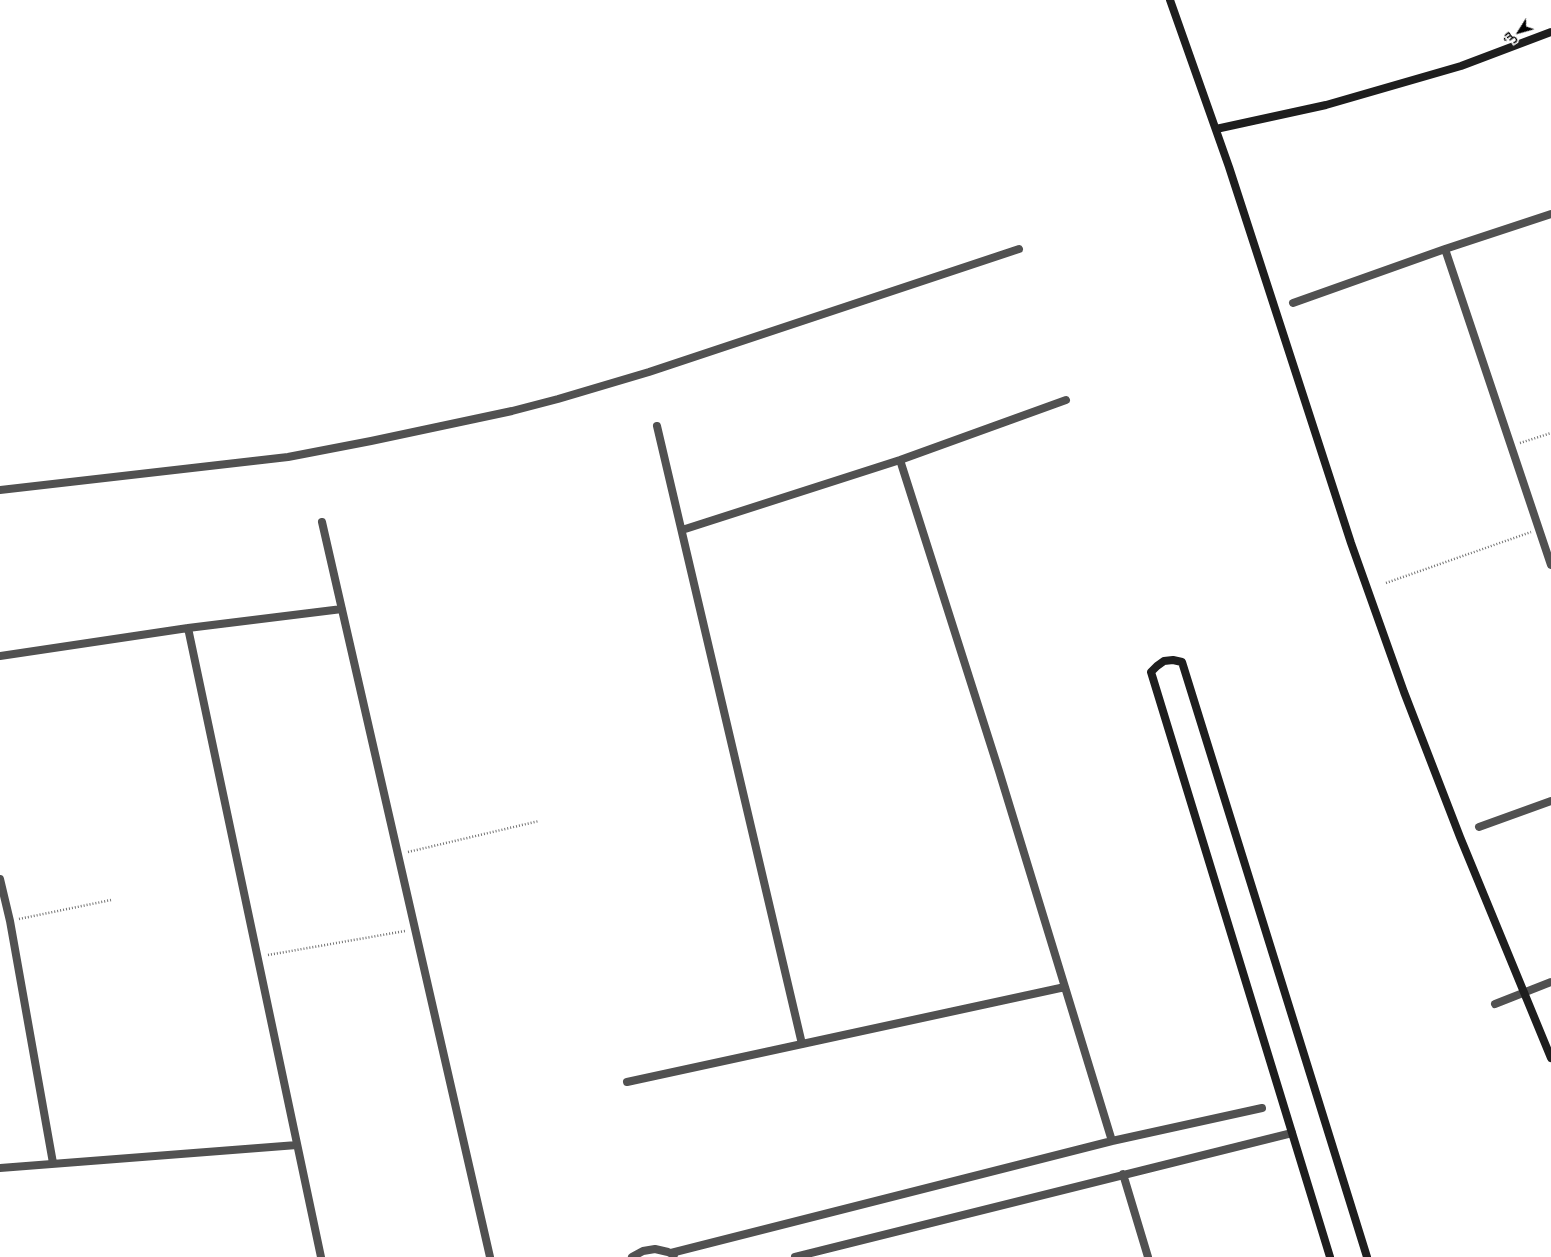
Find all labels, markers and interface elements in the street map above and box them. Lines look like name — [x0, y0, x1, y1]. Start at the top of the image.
north arrow — [1499, 12, 1539, 52]
text: ش — [1500, 30, 1518, 49]

